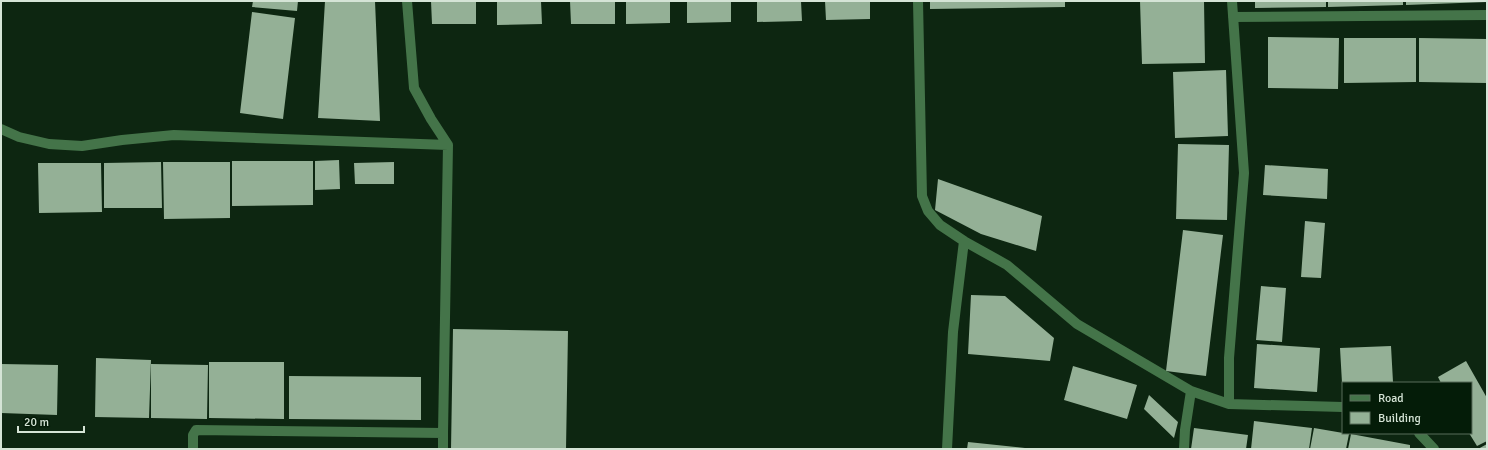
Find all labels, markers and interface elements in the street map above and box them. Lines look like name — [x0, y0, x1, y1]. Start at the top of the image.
legend — [1342, 382, 1472, 434]
text: Road — [1378, 391, 1404, 406]
scale bar — [18, 408, 84, 434]
text: Building — [1378, 411, 1421, 426]
text: 20 m — [24, 415, 49, 430]

